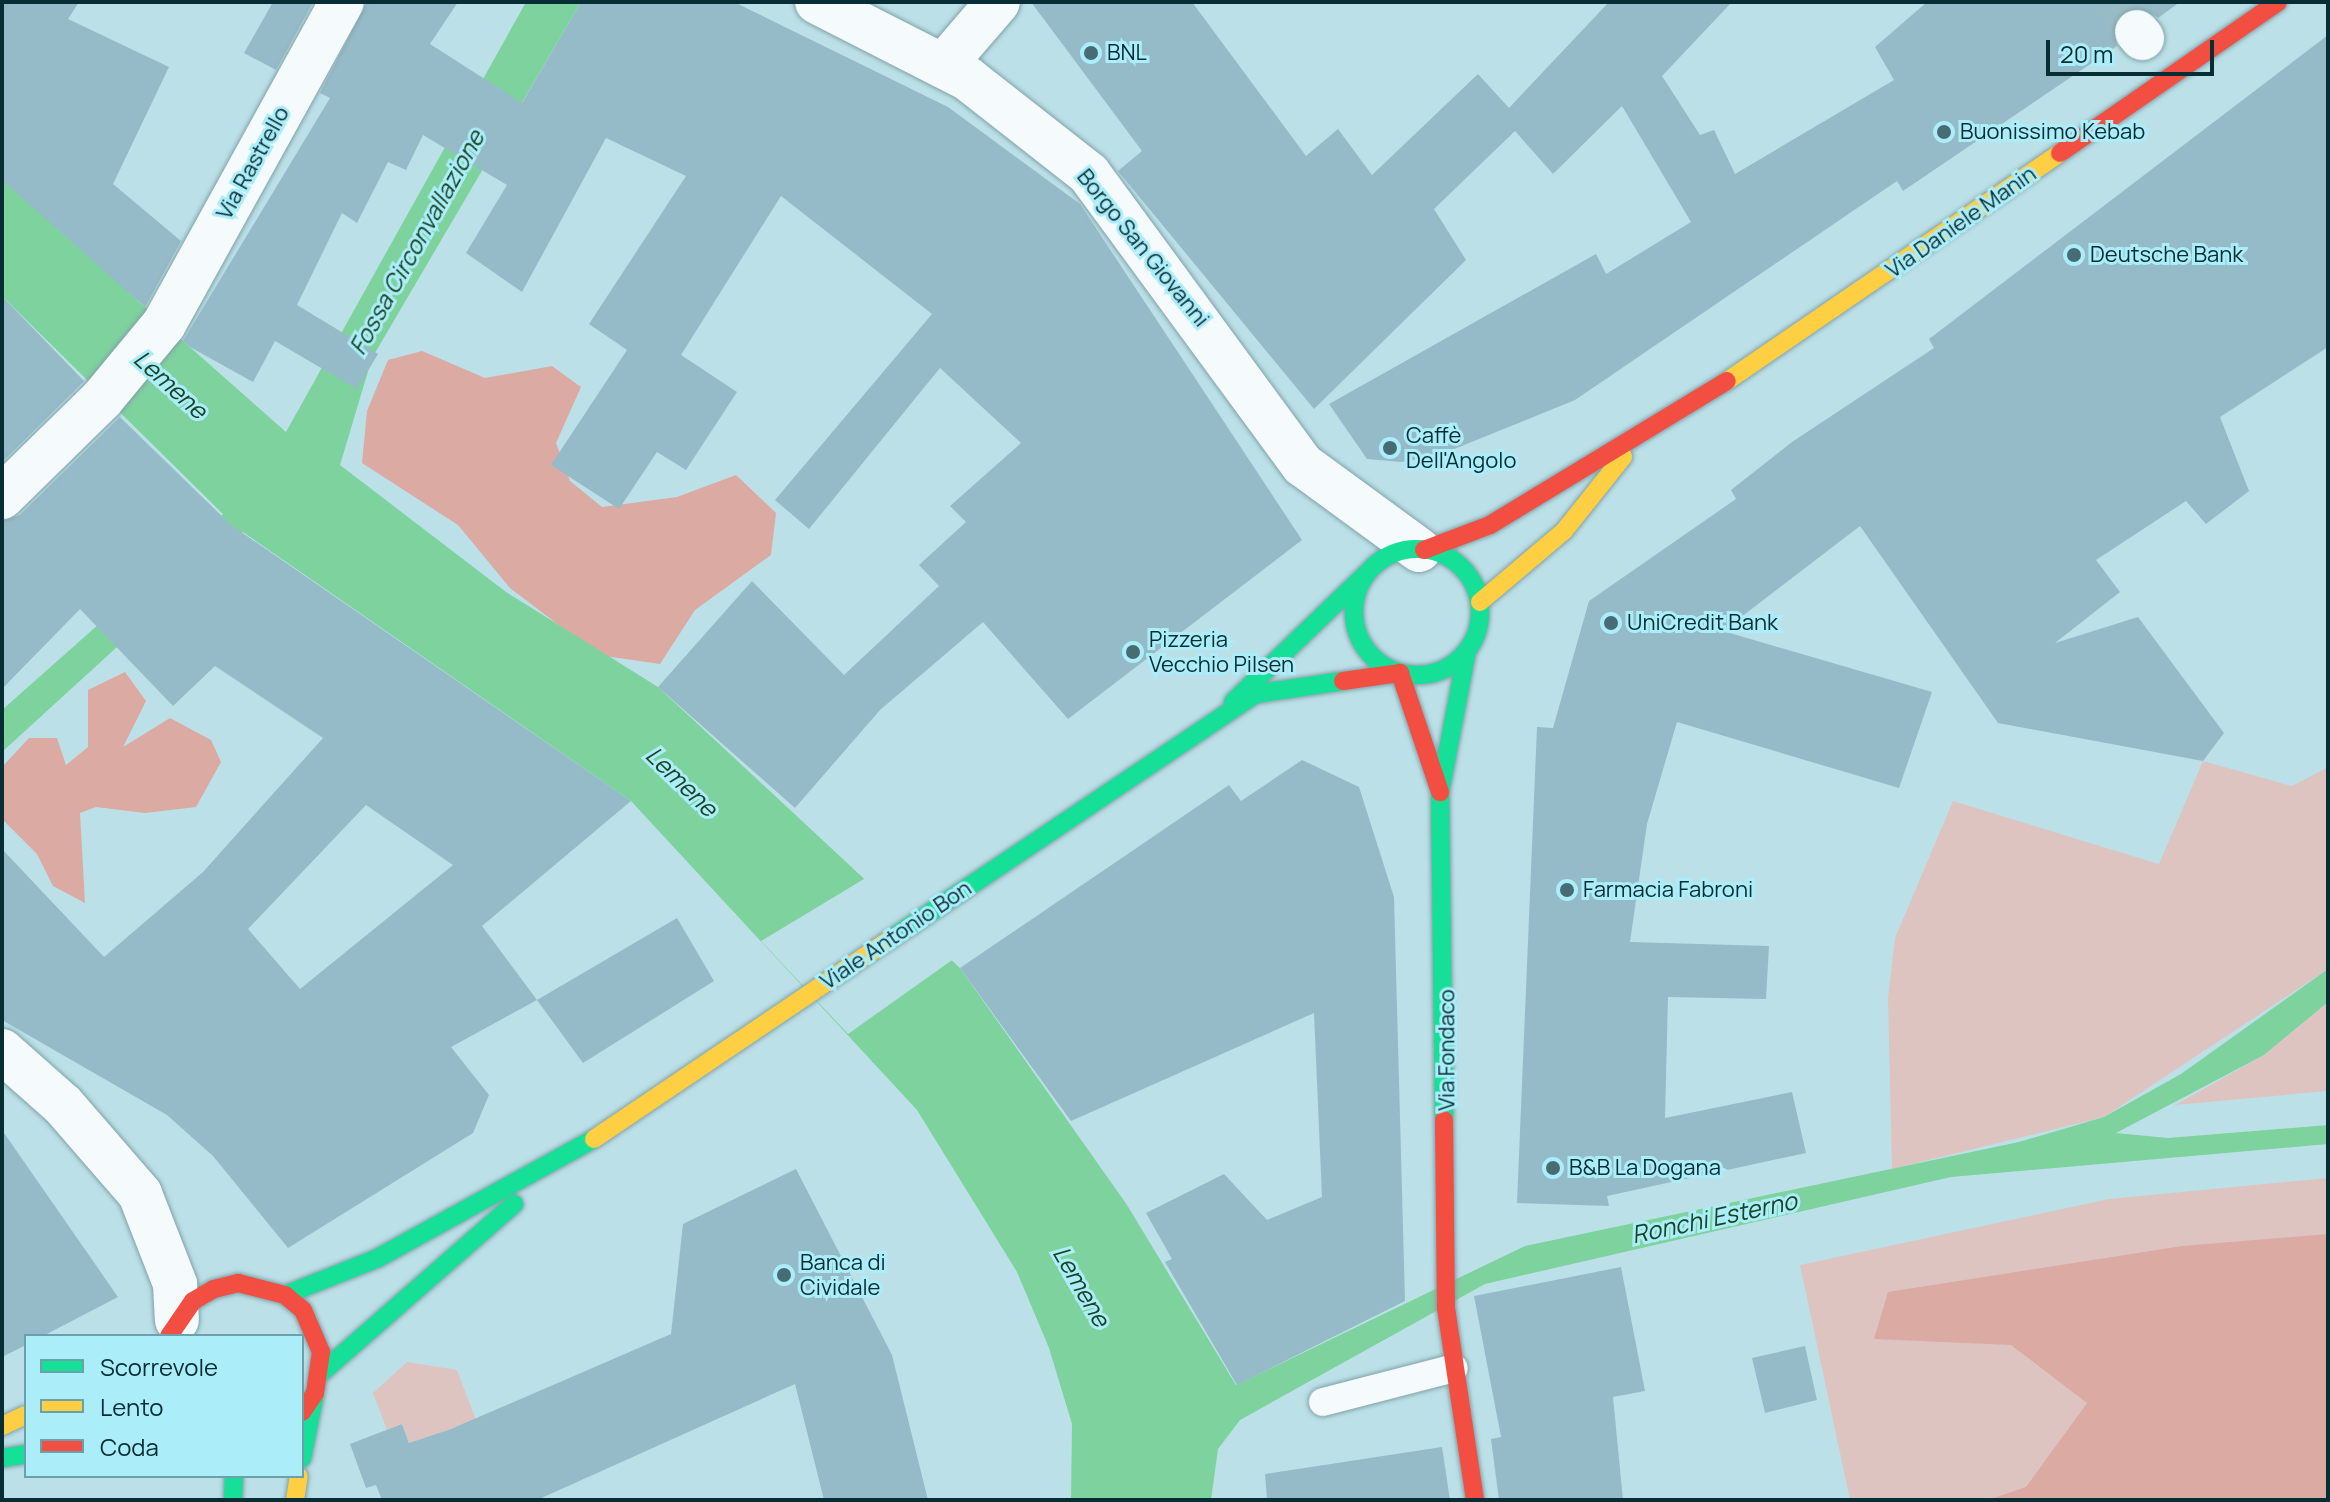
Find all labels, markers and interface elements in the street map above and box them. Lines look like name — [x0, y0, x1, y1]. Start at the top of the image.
scale bar — [2050, 24, 2218, 74]
text: 20 m — [2060, 37, 2113, 70]
place label: BNL — [1107, 40, 1147, 66]
marker: BNL — [1082, 44, 1100, 62]
street label: Via Rastrello — [211, 102, 295, 224]
place label: Buonissimo Kebab — [1960, 119, 2145, 145]
marker: Buonissimo Kebab — [1935, 123, 1953, 141]
water label: Fossa Circonvallazione — [342, 125, 490, 359]
street label: Via Daniele Manin — [1881, 160, 2041, 284]
street label: Borgo San Giovanni — [1071, 164, 1215, 332]
place label: Deutsche Bank — [2090, 242, 2243, 268]
marker: Deutsche Bank — [2065, 246, 2083, 264]
water label: Lemene — [129, 344, 213, 424]
place label: Caffè Dell'Angolo — [1406, 422, 1516, 474]
marker: Caffè Dell'Angolo — [1381, 439, 1399, 457]
place label: UniCredit Bank — [1627, 610, 1778, 636]
marker: UniCredit Bank — [1602, 614, 1620, 632]
place label: Pizzeria Vecchio Pilsen — [1149, 626, 1294, 678]
marker: Pizzeria Vecchio Pilsen — [1124, 643, 1142, 661]
water label: Lemene — [640, 740, 724, 822]
street label: Viale Antonio Bon — [816, 875, 976, 995]
place label: Farmacia Fabroni — [1583, 877, 1753, 903]
marker: Farmacia Fabroni — [1558, 881, 1576, 899]
street label: Via Fondaco — [1434, 989, 1460, 1111]
place label: B&B La Dogana — [1569, 1155, 1721, 1181]
marker: B&B La Dogana — [1544, 1159, 1562, 1177]
water label: Ronchi Esterno — [1629, 1185, 1799, 1249]
water label: Lemene — [1048, 1241, 1116, 1331]
place label: Banca di Cividale — [800, 1249, 886, 1300]
marker: Banca di Cividale — [775, 1266, 793, 1284]
legend — [24, 1334, 304, 1478]
text: Scorrevole — [100, 1350, 218, 1383]
text: Lento — [100, 1390, 164, 1423]
text: Coda — [100, 1430, 159, 1463]

